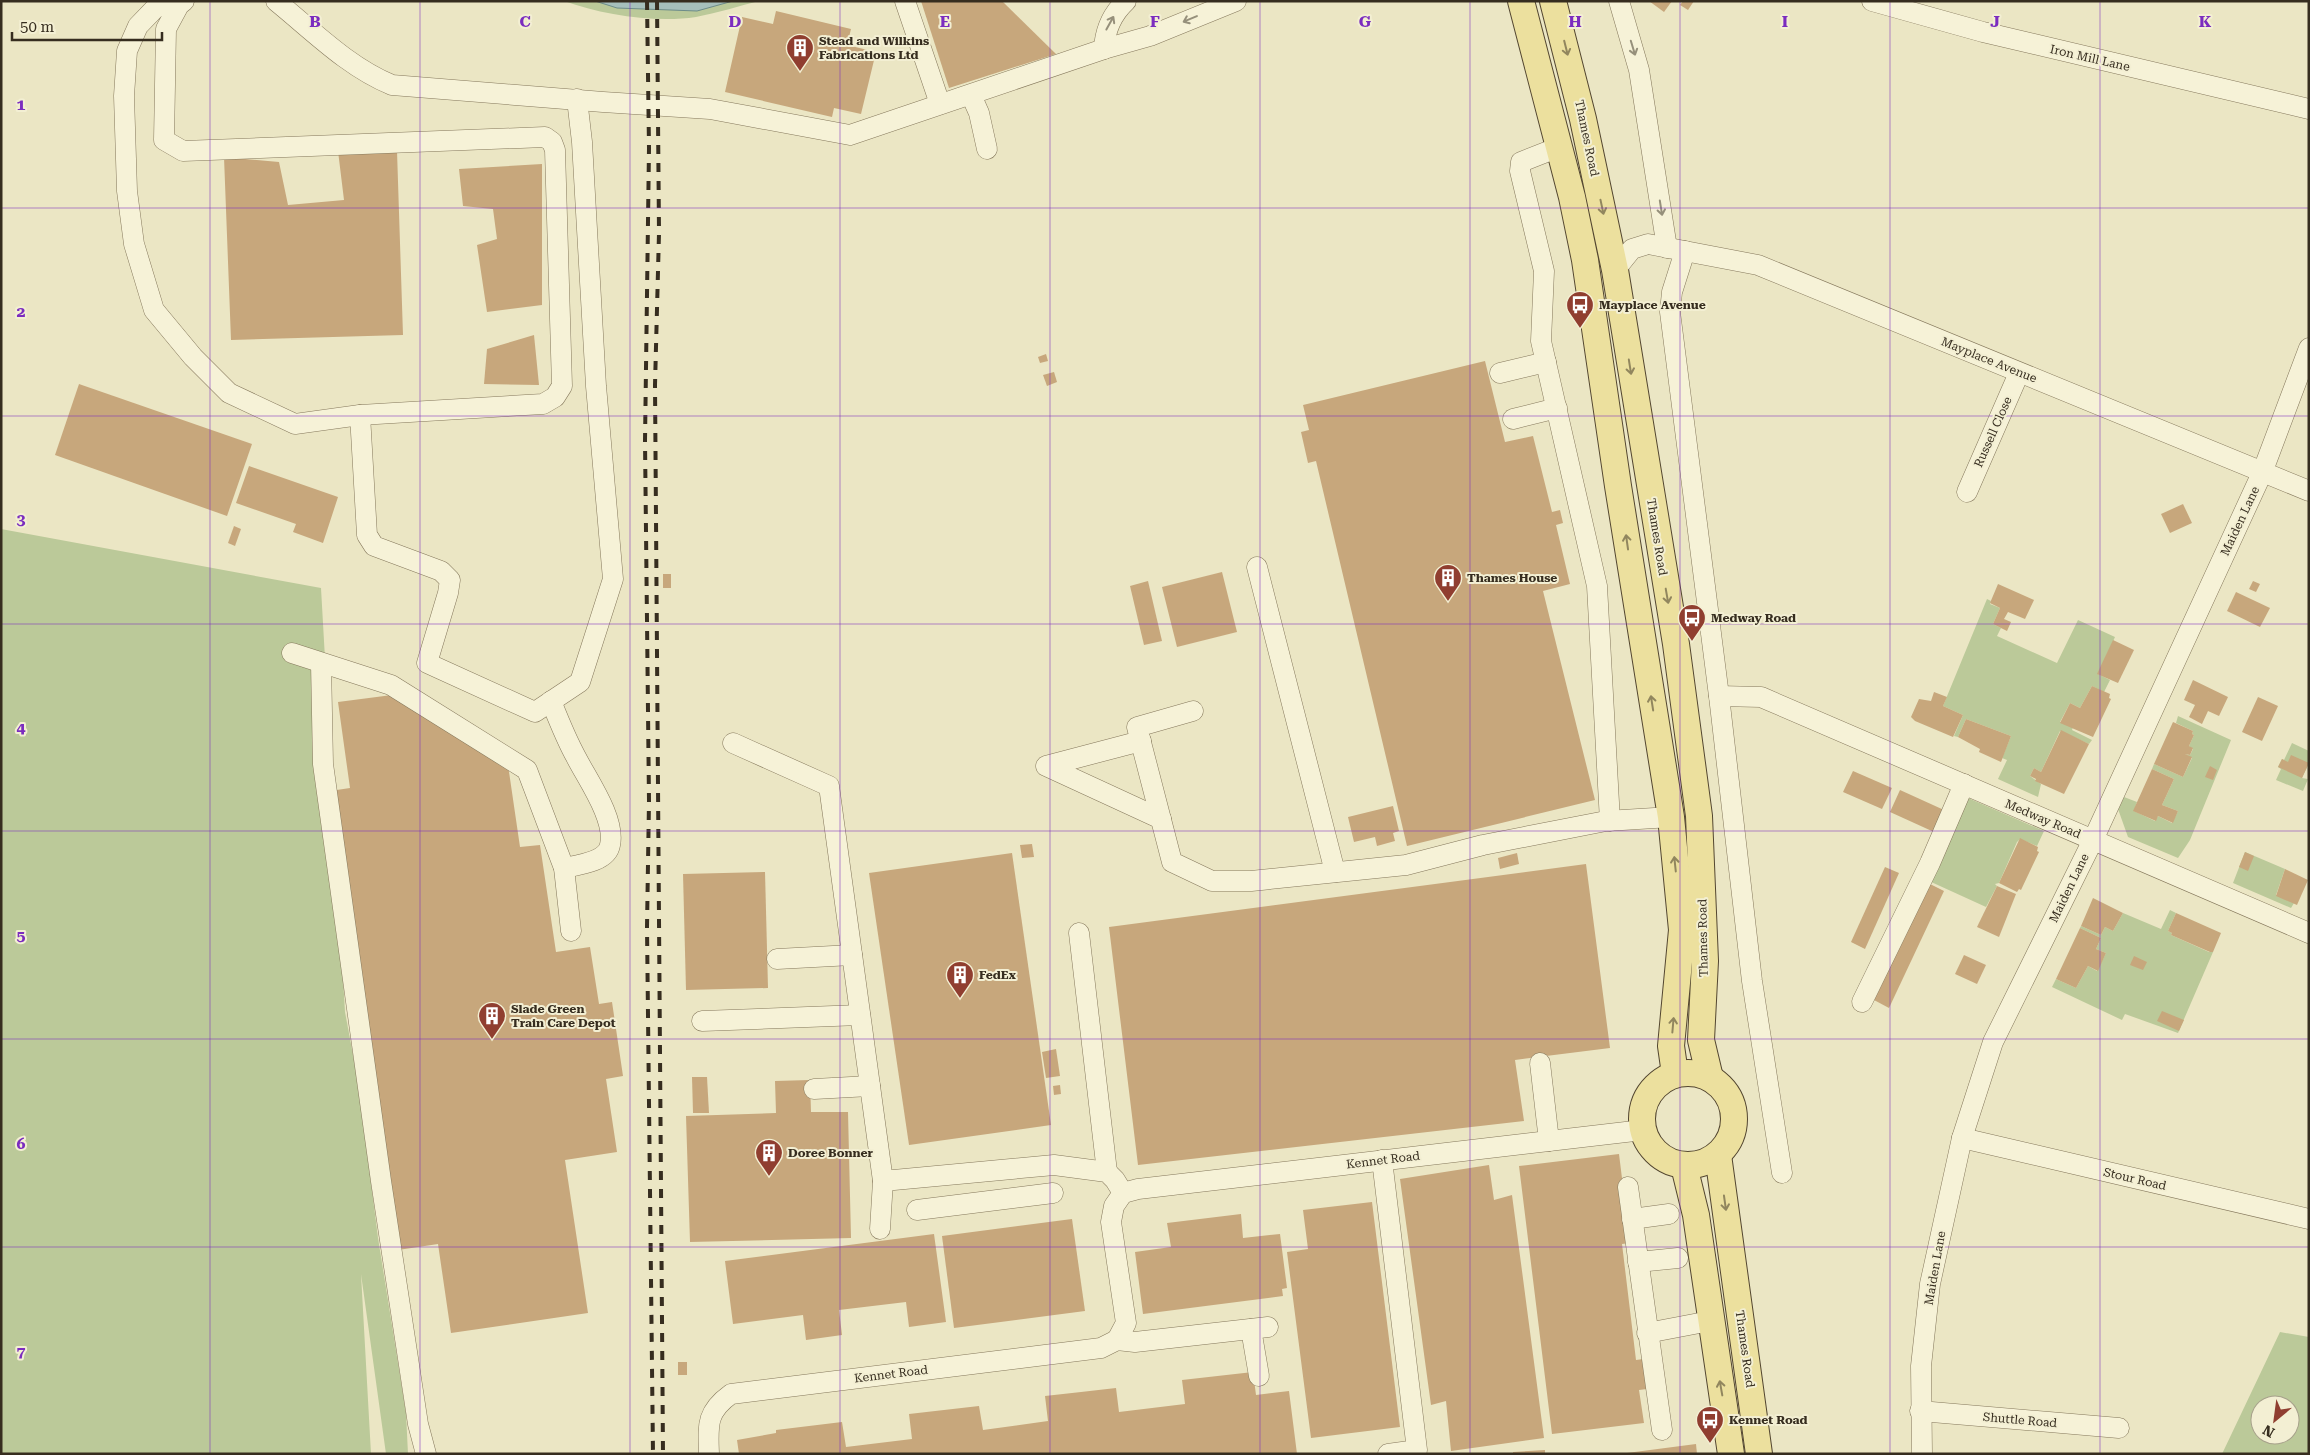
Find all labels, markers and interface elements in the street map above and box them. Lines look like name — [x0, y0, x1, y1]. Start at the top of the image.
scale bar — [12, 10, 162, 42]
text: B — [309, 12, 321, 31]
text: C — [519, 12, 531, 31]
text: D — [729, 12, 742, 31]
text: E — [940, 12, 950, 31]
text: F — [1150, 12, 1160, 31]
text: G — [1359, 12, 1372, 31]
text: H — [1568, 12, 1582, 31]
text: I — [1782, 12, 1788, 31]
text: J — [1990, 12, 2000, 31]
text: K — [2199, 12, 2212, 31]
one-way arrow — [1183, 15, 1198, 25]
one-way arrow — [1106, 16, 1116, 31]
text: 50 m — [20, 18, 55, 36]
building icon: Stead and Wilkins Fabrications Ltd — [785, 33, 815, 72]
place label: Stead and Wilkins Fabrications Ltd — [819, 34, 929, 62]
one-way arrow — [1561, 40, 1571, 56]
one-way arrow — [1628, 40, 1638, 56]
street label: Iron Mill Lane — [2049, 42, 2132, 74]
text: 1 — [17, 95, 26, 114]
street label: Thames Road — [1572, 98, 1602, 178]
one-way arrow — [1598, 198, 1607, 214]
one-way arrow — [1656, 199, 1666, 215]
bus stop icon: Mayplace Avenue — [1565, 290, 1595, 329]
place label: Mayplace Avenue — [1599, 298, 1706, 312]
text: 2 — [17, 302, 26, 321]
street label: Mayplace Avenue — [1939, 334, 2039, 386]
one-way arrow — [1626, 358, 1636, 374]
street label: Russell Close — [1971, 394, 2015, 469]
street label: Maiden Lane — [2218, 484, 2262, 558]
street label: Thames Road — [1644, 497, 1670, 577]
text: 3 — [17, 510, 26, 529]
one-way arrow — [1621, 535, 1631, 551]
building icon: Thames House — [1433, 563, 1463, 602]
place label: Thames House — [1467, 571, 1557, 585]
one-way arrow — [1663, 588, 1673, 604]
bus stop icon: Medway Road — [1677, 603, 1707, 642]
place label: Medway Road — [1711, 611, 1796, 625]
one-way arrow — [1647, 695, 1657, 711]
text: 4 — [17, 718, 26, 737]
street label: Medway Road — [2003, 797, 2083, 841]
street label: Maiden Lane — [2046, 851, 2092, 925]
one-way arrow — [1670, 856, 1680, 872]
street label: Thames Road — [1695, 899, 1711, 977]
text: 5 — [17, 926, 26, 945]
building icon: FedEx — [945, 960, 975, 999]
place label: FedEx — [979, 968, 1016, 982]
building icon: Slade Green Train Care Depot — [477, 1001, 507, 1040]
place label: Slade Green Train Care Depot — [511, 1002, 616, 1030]
one-way arrow — [1668, 1018, 1678, 1034]
text: 6 — [17, 1134, 26, 1153]
building icon: Doree Bonner — [754, 1138, 784, 1177]
place label: Doree Bonner — [788, 1146, 874, 1160]
street label: Kennet Road — [1345, 1148, 1421, 1171]
street label: Stour Road — [2102, 1165, 2168, 1193]
one-way arrow — [1720, 1195, 1730, 1211]
street label: Maiden Lane — [1922, 1229, 1948, 1306]
street label: Thames Road — [1733, 1309, 1757, 1389]
text: 7 — [17, 1342, 26, 1361]
street label: Kennet Road — [853, 1362, 929, 1385]
one-way arrow — [1716, 1381, 1726, 1397]
north arrow — [2250, 1395, 2300, 1445]
bus stop icon: Kennet Road — [1695, 1405, 1725, 1444]
street label: Shuttle Road — [1982, 1410, 2058, 1430]
place label: Kennet Road — [1729, 1413, 1808, 1427]
text: N — [2260, 1422, 2277, 1441]

